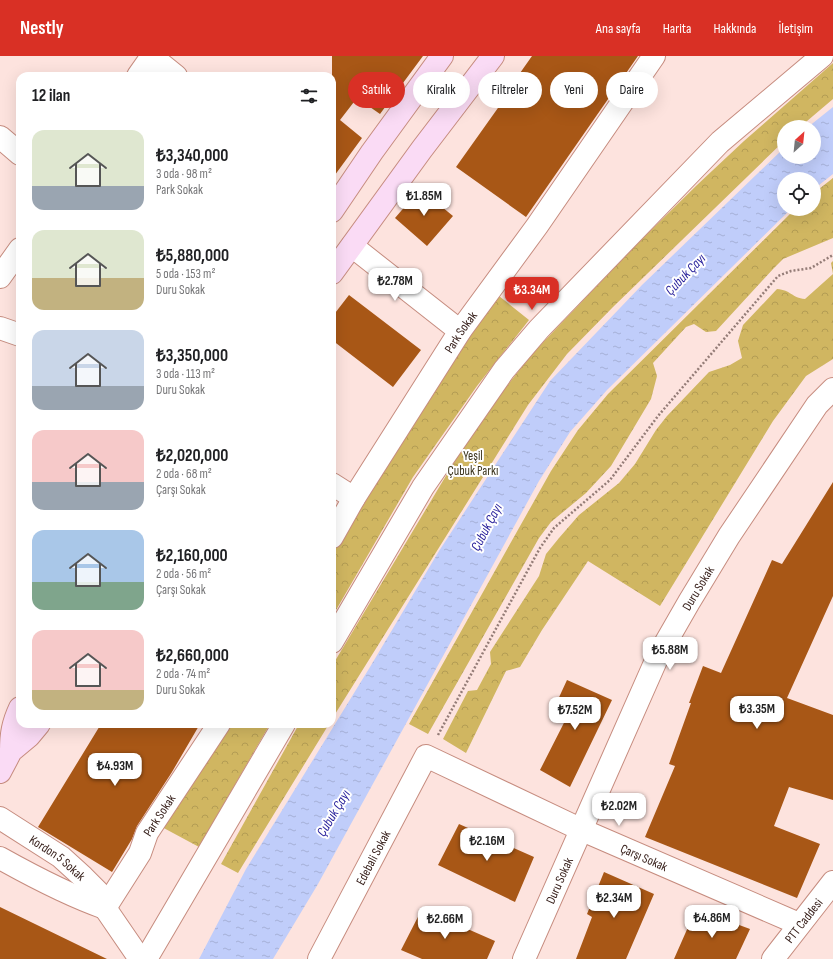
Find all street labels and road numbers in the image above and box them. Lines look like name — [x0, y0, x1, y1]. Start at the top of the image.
street label: Park Sokak — [441, 308, 481, 356]
street label: Duru Sokak — [679, 563, 718, 613]
street label: Park Sokak — [140, 791, 179, 840]
street label: Edebali Sokak — [353, 828, 394, 888]
street label: Kordon 5 Sokak — [26, 832, 88, 884]
street label: Çarşı Sokak — [618, 841, 670, 875]
street label: Duru Sokak — [542, 855, 577, 906]
street label: PTT Caddesi — [781, 895, 826, 947]

